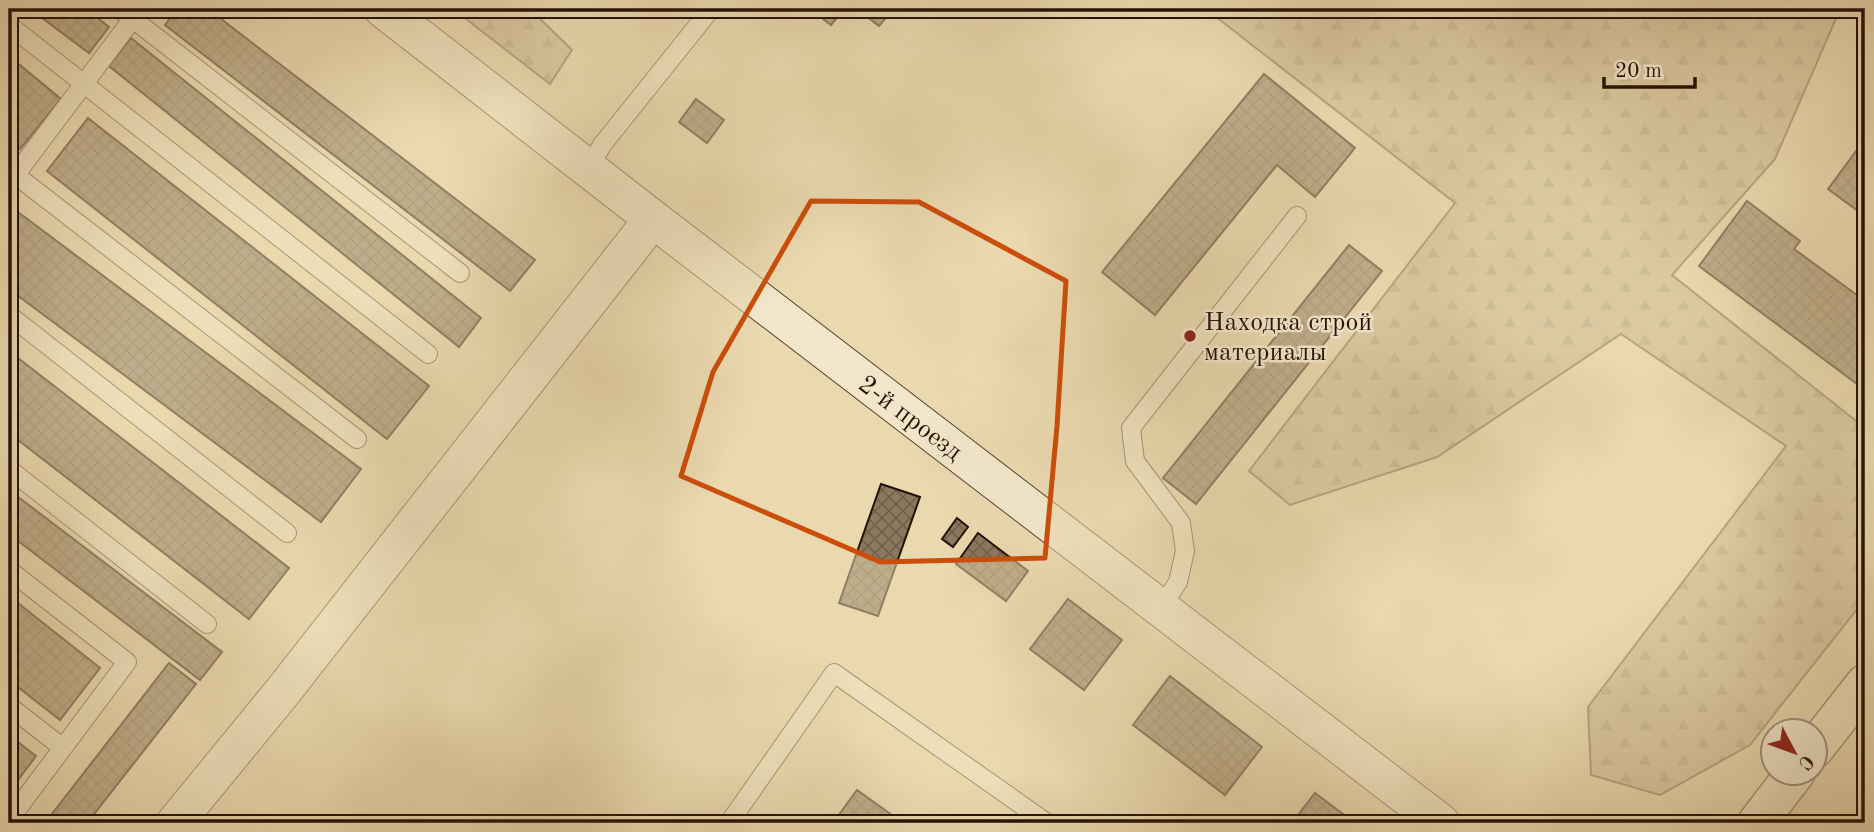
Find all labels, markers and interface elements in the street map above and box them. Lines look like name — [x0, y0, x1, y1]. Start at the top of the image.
scale bar — [1604, 46, 1696, 90]
text: 20 m — [1615, 61, 1662, 82]
place label: Находка строй материалы — [1204, 310, 1372, 366]
marker: Находка строй материалы — [1182, 328, 1198, 344]
street label: 2-й проезд — [853, 371, 967, 466]
north arrow — [1758, 716, 1828, 786]
text: С — [1794, 751, 1816, 772]

